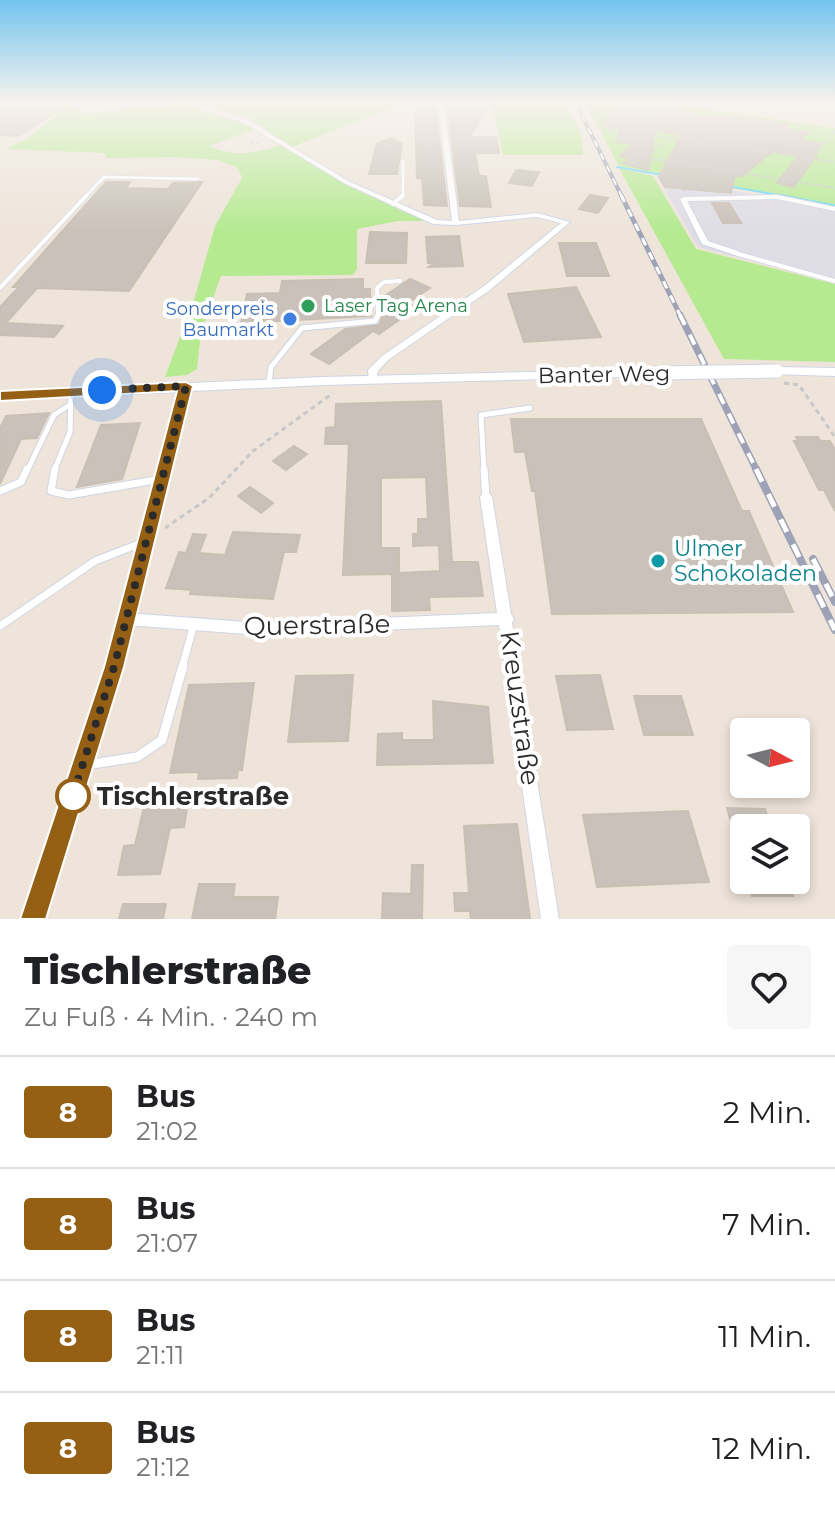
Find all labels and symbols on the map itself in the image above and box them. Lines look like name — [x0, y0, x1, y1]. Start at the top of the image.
place label: Laser Tag Arena — [324, 295, 468, 317]
marker: Laser Tag Arena — [299, 297, 317, 315]
place label: Sonderpreis Baumarkt — [166, 298, 274, 341]
marker: Sonderpreis Baumarkt — [281, 310, 299, 328]
street label: Banter Weg — [538, 360, 670, 389]
your location — [82, 370, 122, 410]
place label: Ulmer Schokoladen — [674, 535, 817, 587]
marker: Ulmer Schokoladen — [649, 552, 667, 570]
street label: Querstraße — [244, 608, 390, 642]
street label: Kreuzstraße — [493, 629, 547, 787]
north arrow — [730, 718, 810, 798]
marker: Tischlerstraße — [56, 779, 90, 813]
place label: Tischlerstraße — [97, 780, 289, 812]

